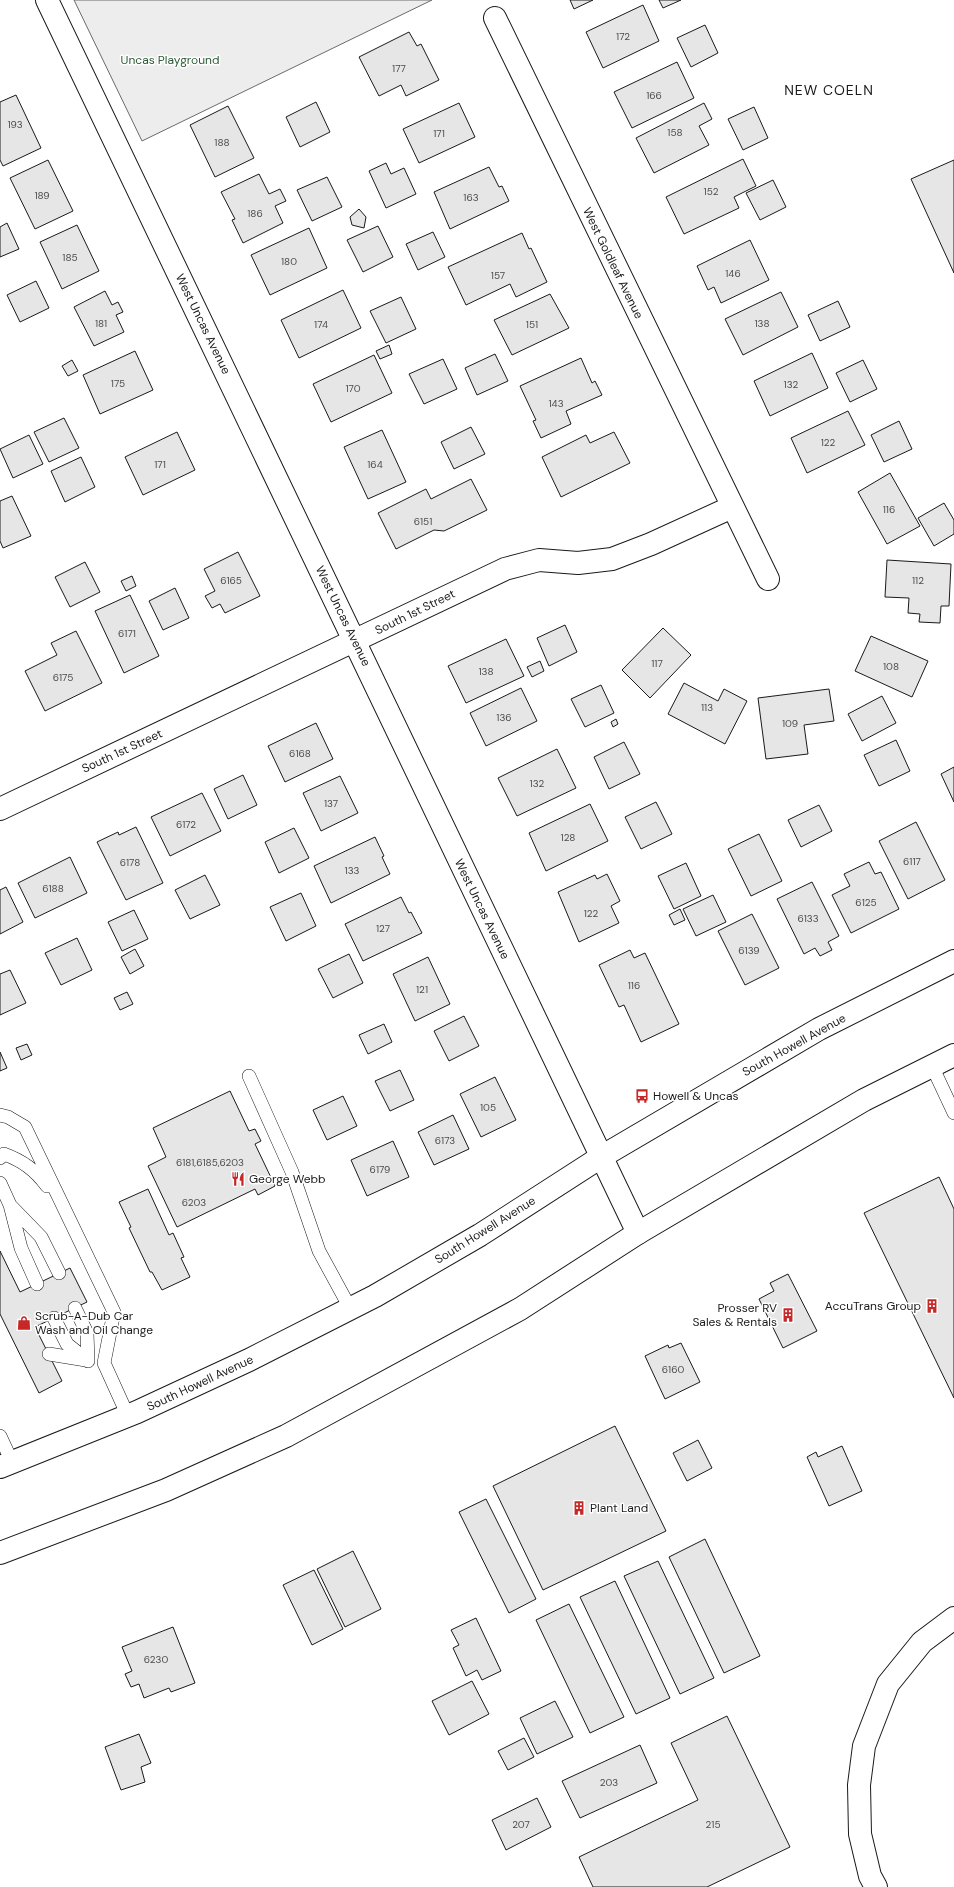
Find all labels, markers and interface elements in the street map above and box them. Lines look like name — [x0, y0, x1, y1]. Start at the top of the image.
house number: 172 — [616, 30, 630, 43]
park label: Uncas Playground — [121, 52, 219, 68]
house number: 177 — [392, 62, 406, 75]
district label: NEW COELN — [784, 81, 874, 99]
house number: 166 — [646, 89, 662, 102]
house number: 193 — [7, 118, 23, 131]
house number: 158 — [667, 126, 683, 139]
house number: 171 — [433, 127, 445, 140]
house number: 188 — [214, 136, 230, 149]
house number: 152 — [704, 185, 719, 198]
house number: 189 — [34, 189, 50, 202]
house number: 163 — [463, 191, 479, 204]
street label: West Goldleaf Avenue — [579, 205, 647, 321]
house number: 186 — [247, 207, 263, 220]
house number: 185 — [62, 251, 78, 264]
house number: 180 — [281, 255, 297, 268]
house number: 146 — [725, 267, 741, 280]
house number: 157 — [491, 269, 505, 282]
street label: West Uncas Avenue — [172, 271, 234, 377]
house number: 181 — [95, 317, 107, 330]
house number: 138 — [754, 317, 770, 330]
house number: 174 — [314, 318, 328, 331]
house number: 151 — [526, 318, 538, 331]
house number: 175 — [111, 377, 125, 390]
house number: 132 — [784, 378, 799, 391]
house number: 170 — [345, 382, 361, 395]
house number: 143 — [548, 397, 564, 410]
house number: 122 — [821, 436, 836, 449]
house number: 171 — [154, 458, 166, 471]
house number: 164 — [367, 458, 383, 471]
house number: 116 — [883, 503, 895, 516]
house number: 6151 — [414, 515, 432, 528]
street label: West Uncas Avenue — [312, 563, 374, 669]
house number: 6165 — [220, 574, 242, 587]
house number: 112 — [912, 574, 924, 587]
street label: South 1st Street — [372, 586, 458, 638]
house number: 6171 — [118, 627, 136, 640]
house number: 117 — [651, 657, 663, 670]
house number: 108 — [883, 660, 899, 673]
house number: 138 — [478, 665, 494, 678]
house number: 6175 — [53, 671, 73, 684]
house number: 113 — [701, 701, 713, 714]
house number: 136 — [496, 711, 512, 724]
house number: 109 — [782, 717, 798, 730]
street label: South 1st Street — [79, 725, 165, 777]
house number: 6168 — [289, 747, 311, 760]
house number: 132 — [530, 777, 545, 790]
house number: 137 — [324, 797, 338, 810]
house number: 6172 — [176, 818, 196, 831]
house number: 128 — [561, 831, 575, 844]
house number: 6117 — [903, 855, 921, 868]
house number: 6178 — [120, 856, 140, 869]
street label: West Uncas Avenue — [451, 856, 513, 962]
house number: 133 — [345, 864, 360, 877]
house number: 6188 — [42, 882, 64, 895]
house number: 6125 — [855, 896, 877, 909]
house number: 122 — [584, 907, 599, 920]
house number: 6133 — [797, 912, 819, 925]
house number: 127 — [376, 922, 390, 935]
house number: 6139 — [738, 944, 760, 957]
house number: 116 — [628, 979, 640, 992]
house number: 121 — [416, 983, 428, 996]
street label: South Howell Avenue — [739, 1010, 849, 1080]
bus stop icon: Howell & Uncas — [634, 1088, 650, 1104]
place label: Howell & Uncas — [653, 1088, 739, 1104]
house number: 105 — [480, 1101, 496, 1114]
house number: 6173 — [435, 1134, 455, 1147]
house number: 6181,6185,6203 — [176, 1156, 244, 1169]
house number: 6179 — [370, 1163, 390, 1176]
restaurant icon: George Webb — [230, 1171, 246, 1187]
place label: George Webb — [249, 1171, 326, 1187]
street label: South Howell Avenue — [432, 1192, 539, 1267]
house number: 6203 — [182, 1196, 206, 1209]
place label: AccuTrans Group — [825, 1298, 921, 1314]
building icon: AccuTrans Group — [924, 1298, 940, 1314]
place label: Prosser RV Sales & Rentals — [692, 1300, 777, 1330]
building icon: Prosser RV Sales & Rentals — [780, 1307, 796, 1323]
place label: Scrub-A-Dub Car Wash and Oil Change — [35, 1308, 153, 1338]
shop icon: Scrub-A-Dub Car Wash and Oil Change — [16, 1315, 32, 1331]
street label: South Howell Avenue — [144, 1351, 256, 1415]
house number: 6160 — [662, 1363, 684, 1376]
building icon: Plant Land — [571, 1500, 587, 1516]
place label: Plant Land — [590, 1500, 648, 1516]
house number: 6230 — [144, 1653, 168, 1666]
house number: 203 — [600, 1776, 618, 1789]
house number: 207 — [512, 1818, 530, 1831]
house number: 215 — [706, 1818, 720, 1831]

